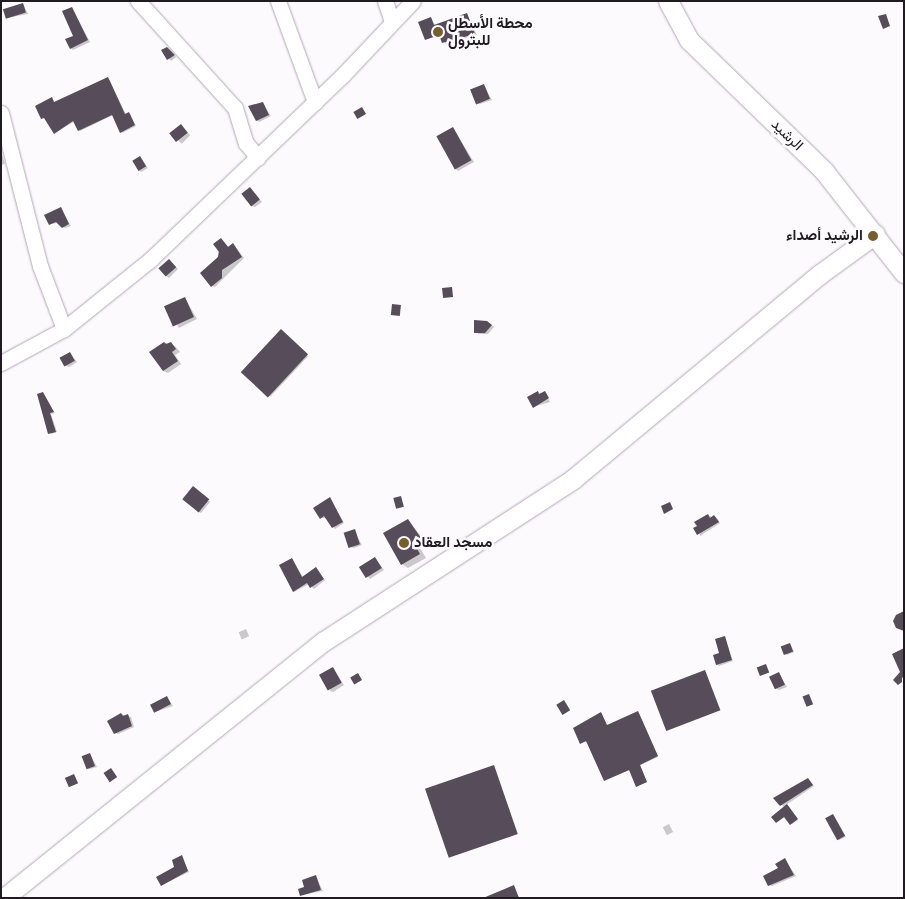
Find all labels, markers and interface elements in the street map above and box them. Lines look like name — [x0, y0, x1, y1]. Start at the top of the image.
place label: محطة الأسطل للبترول — [448, 14, 533, 49]
marker: محطة الأسطل للبترول — [432, 26, 444, 38]
street label: الرشيد — [767, 115, 807, 155]
place label: الرشيد أصداء — [786, 227, 863, 245]
marker: الرشيد أصداء — [867, 230, 879, 242]
place label: مسجد العقاد — [414, 534, 492, 552]
marker: مسجد العقاد — [398, 537, 410, 549]

